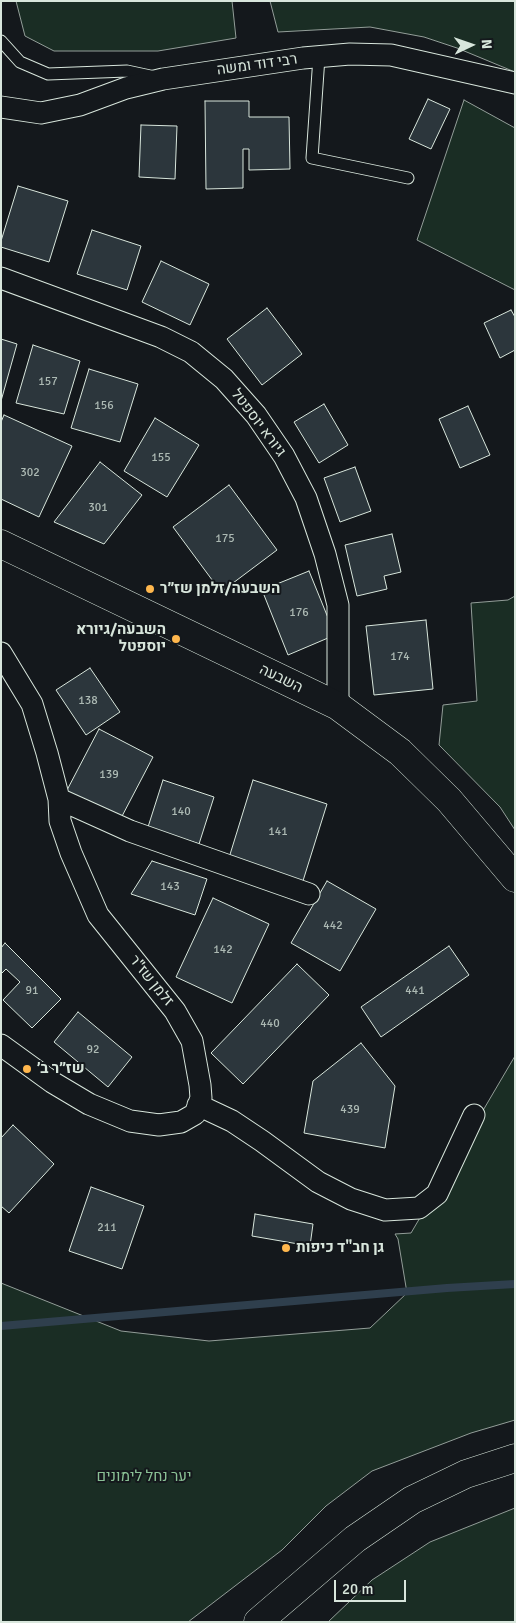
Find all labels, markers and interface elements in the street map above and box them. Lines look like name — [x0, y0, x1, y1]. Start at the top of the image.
north arrow — [446, 20, 496, 70]
text: N — [478, 39, 495, 50]
street label: רבי דוד ומשה — [216, 50, 298, 80]
house number: 157 — [38, 375, 58, 389]
street label: גיורא יוספטל — [227, 386, 289, 460]
house number: 156 — [94, 399, 114, 413]
house number: 155 — [151, 451, 171, 465]
house number: 302 — [20, 466, 40, 480]
house number: 301 — [88, 501, 108, 515]
house number: 175 — [215, 532, 235, 546]
place label: השבעה/זלמן שז״ר — [160, 580, 280, 598]
marker: השבעה/זלמן שז״ר — [144, 583, 156, 595]
house number: 176 — [289, 606, 309, 620]
place label: השבעה/גיורא יוספטל — [76, 621, 166, 656]
marker: השבעה/גיורא יוספטל — [170, 633, 182, 645]
house number: 174 — [390, 650, 410, 664]
street label: השבעה — [256, 661, 306, 697]
house number: 138 — [78, 694, 98, 708]
house number: 139 — [99, 768, 119, 782]
house number: 140 — [171, 805, 191, 819]
house number: 141 — [268, 825, 288, 839]
house number: 143 — [160, 880, 180, 894]
house number: 442 — [323, 919, 343, 933]
house number: 142 — [213, 943, 233, 957]
street label: זלמן שז"ר — [125, 952, 177, 1010]
house number: 91 — [26, 984, 38, 998]
house number: 441 — [405, 984, 425, 998]
house number: 440 — [260, 1017, 280, 1031]
house number: 92 — [87, 1043, 99, 1057]
place label: שז״ר ב׳ — [37, 1060, 85, 1078]
marker: שז״ר ב׳ — [21, 1063, 33, 1075]
house number: 439 — [340, 1103, 360, 1117]
house number: 211 — [97, 1221, 117, 1235]
place label: גן חב"ד כיפות — [296, 1239, 384, 1257]
marker: גן חב"ד כיפות — [280, 1242, 292, 1254]
park label: יער נחל לימונים — [96, 1468, 192, 1486]
scale bar — [336, 1570, 408, 1602]
text: 20 m — [342, 1580, 373, 1598]

